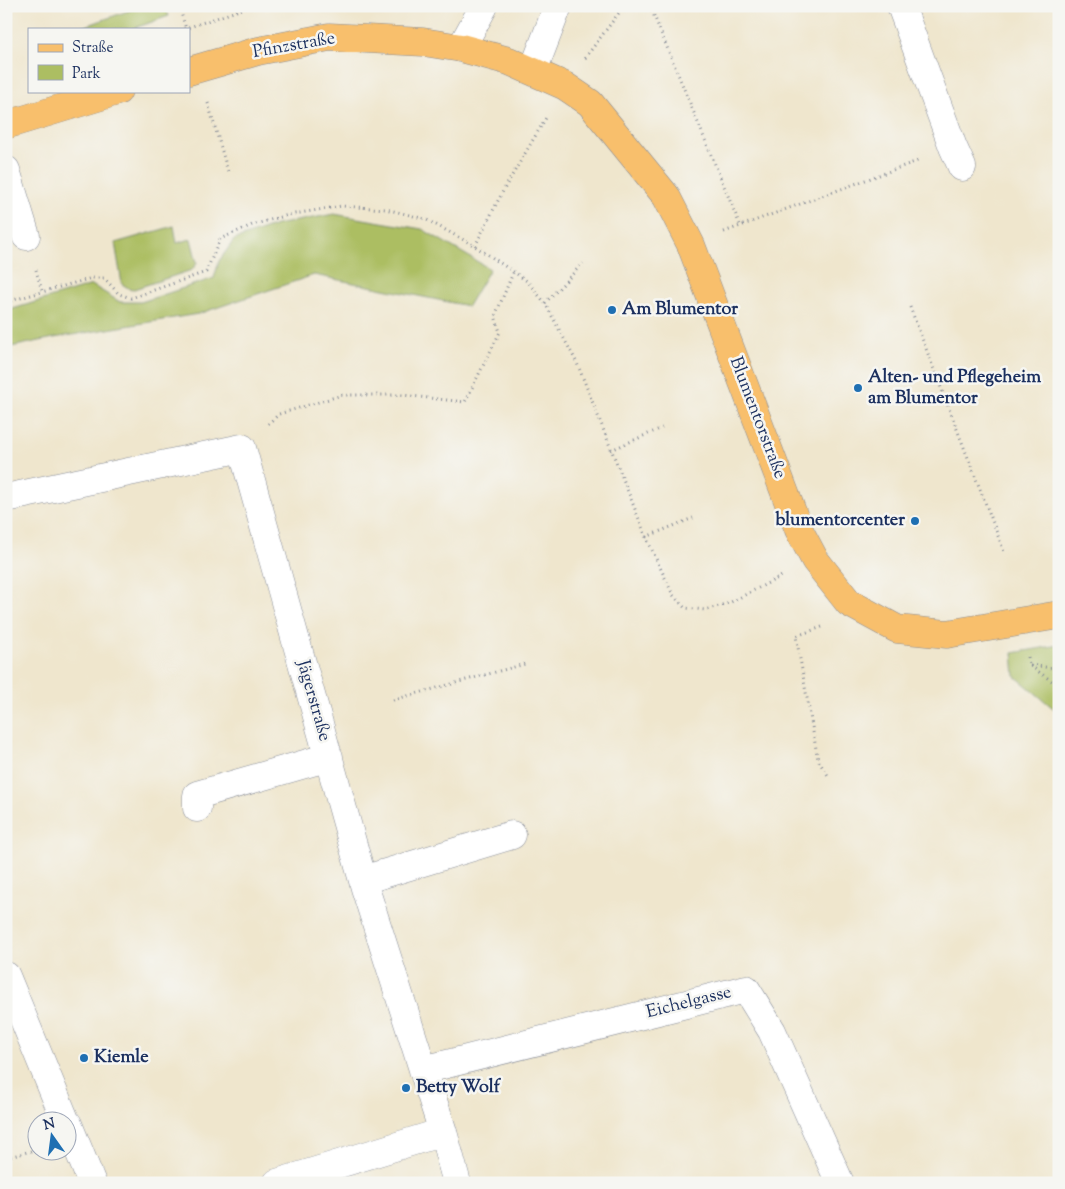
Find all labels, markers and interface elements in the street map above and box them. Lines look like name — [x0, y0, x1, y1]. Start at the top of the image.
street label: Pfinzstraße — [251, 26, 337, 66]
legend — [28, 28, 190, 92]
text: Straße — [72, 38, 114, 59]
text: Park — [72, 64, 101, 85]
place label: Am Blumentor — [622, 297, 738, 323]
marker: Am Blumentor — [606, 304, 618, 316]
street label: Blumentorstraße — [722, 353, 792, 483]
place label: Alten- und Pflegeheim am Blumentor — [868, 365, 1041, 412]
marker: Alten- und Pflegeheim am Blumentor — [852, 382, 864, 394]
place label: blumentorcenter — [774, 508, 905, 534]
marker: blumentorcenter — [909, 515, 921, 527]
street label: Jägerstraße — [289, 656, 337, 745]
street label: Eichelgasse — [644, 980, 734, 1026]
place label: Kiemle — [94, 1045, 149, 1071]
marker: Kiemle — [78, 1052, 90, 1064]
place label: Betty Wolf — [416, 1075, 502, 1101]
marker: Betty Wolf — [400, 1082, 412, 1094]
north arrow — [28, 1112, 78, 1162]
text: N — [41, 1114, 57, 1136]

